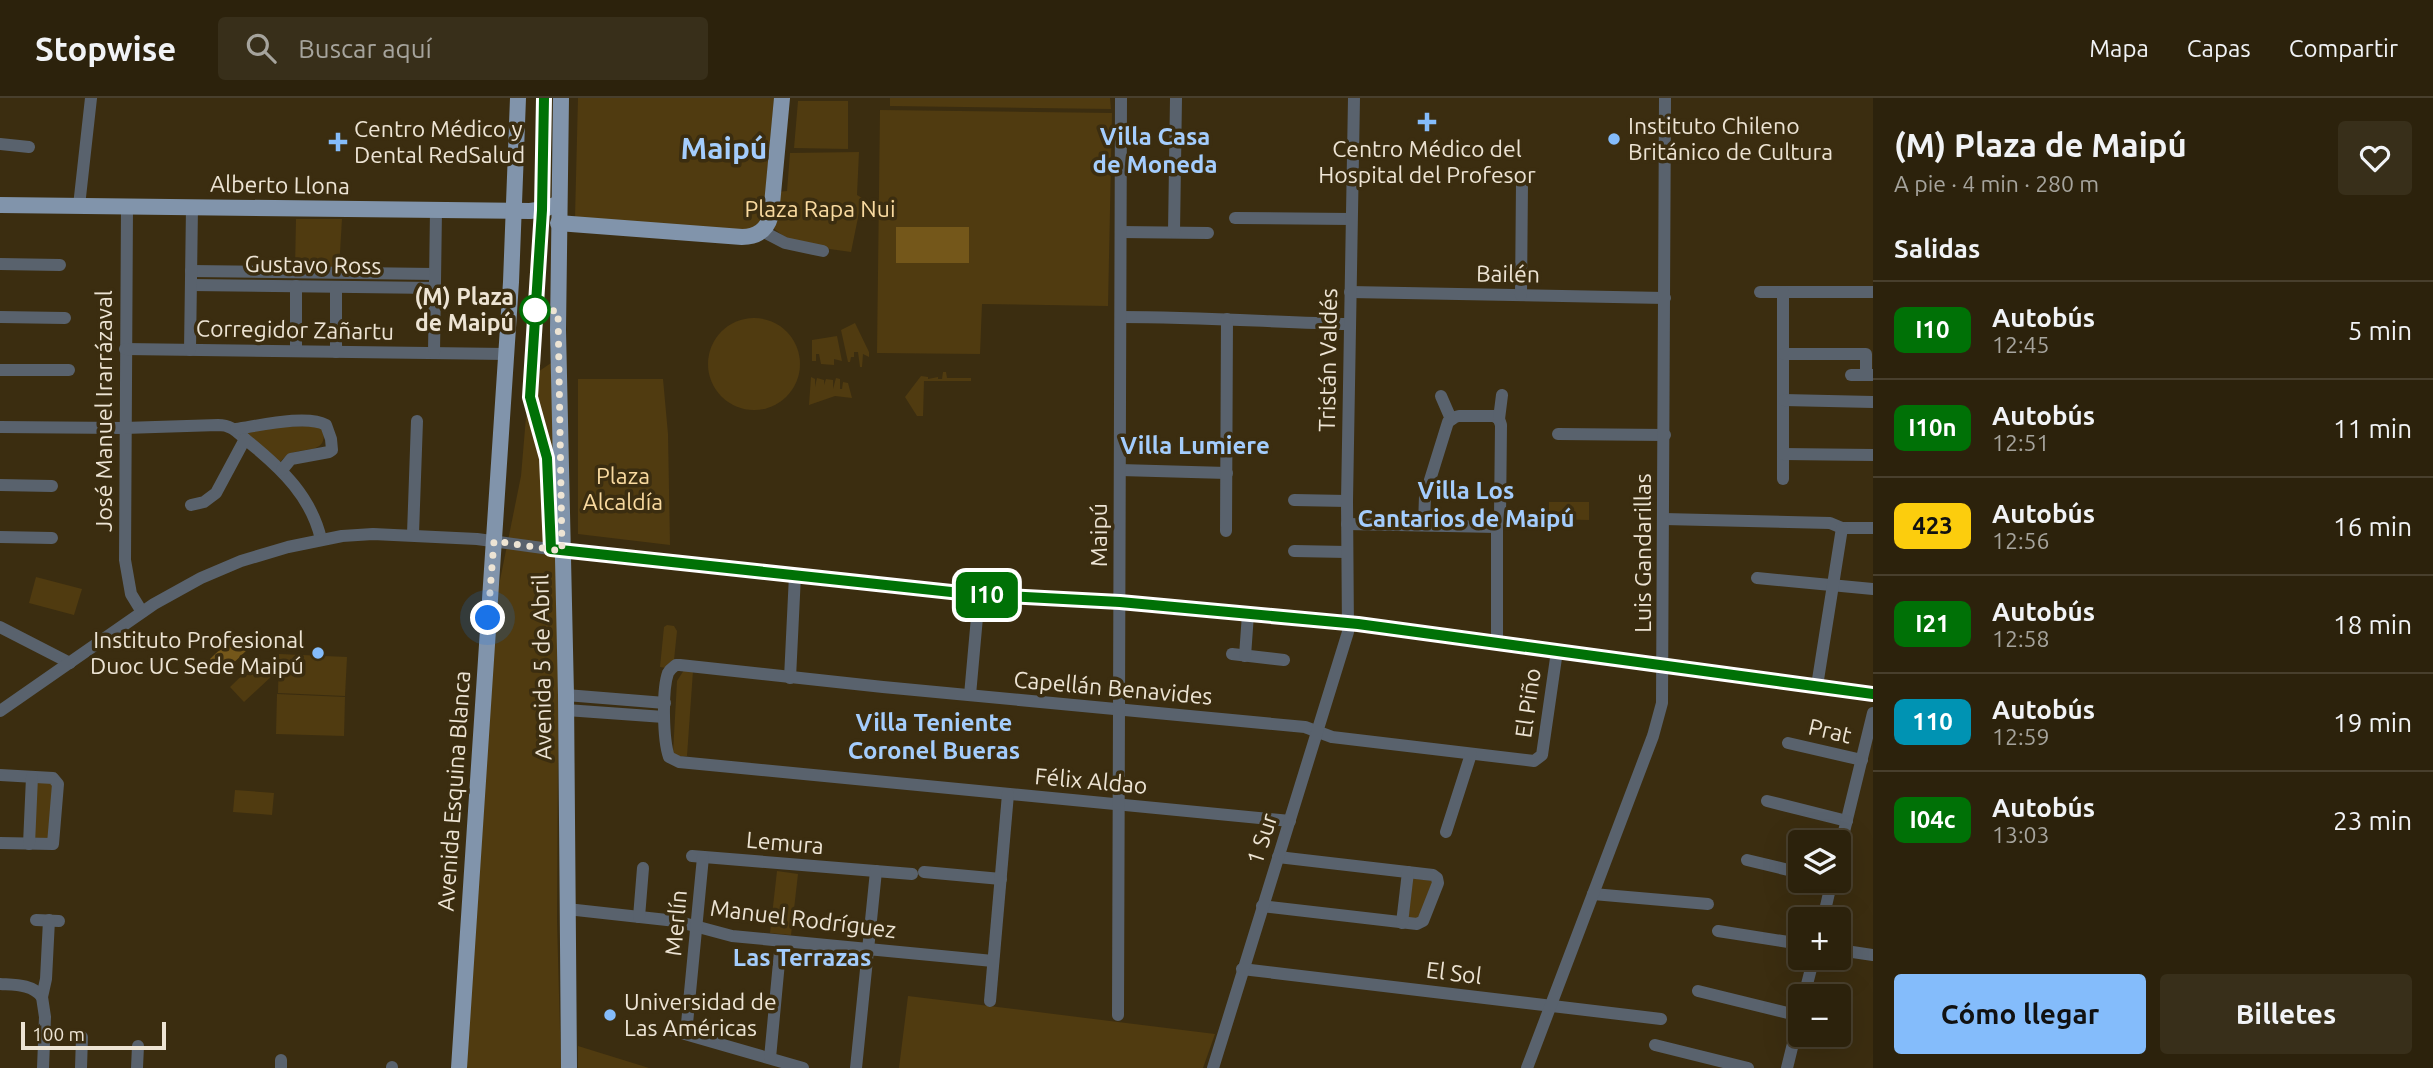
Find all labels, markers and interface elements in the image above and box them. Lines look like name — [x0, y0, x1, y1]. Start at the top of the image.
search box — [218, 17, 708, 80]
icon: search — [242, 29, 280, 67]
text: Stopwise — [35, 30, 176, 67]
text: Buscar aquí — [298, 34, 432, 63]
text: Mapa — [2089, 35, 2149, 62]
text: Capas — [2187, 35, 2251, 62]
text: Compartir — [2289, 35, 2398, 62]
marker: Centro Médico del Hospital del Profesor — [1417, 112, 1437, 132]
place label: Instituto Chileno Británico de Cultura — [1628, 113, 1833, 164]
place label: Centro Médico y Dental RedSalud — [354, 116, 525, 167]
button: heart — [2338, 121, 2412, 195]
district label: Villa Casa de Moneda — [1093, 123, 1217, 178]
text: (M) Plaza de Maipú — [1894, 126, 2187, 163]
district label: Maipú — [681, 131, 767, 165]
marker: Instituto Chileno Británico de Cultura — [1606, 131, 1622, 147]
marker: Centro Médico y Dental RedSalud — [328, 132, 348, 152]
place label: Centro Médico del Hospital del Profesor — [1318, 136, 1536, 187]
street label: Alberto Llona — [210, 171, 350, 198]
text: A pie · 4 min · 280 m — [1894, 171, 2099, 196]
park label: Plaza Rapa Nui — [744, 196, 896, 221]
text: Salidas — [1894, 234, 1980, 263]
street label: Gustavo Ross — [244, 251, 382, 278]
street label: Bailén — [1476, 260, 1540, 287]
place label: (M) Plaza de Maipú — [414, 284, 514, 335]
street label: Tristán Valdés — [1314, 288, 1341, 432]
street label: José Manuel Irarrázaval — [91, 290, 116, 532]
marker: (M) Plaza de Maipú — [520, 295, 550, 325]
text: Autobús — [1992, 303, 2095, 332]
street label: Corregidor Zañartu — [196, 315, 394, 344]
text: I10 — [1915, 316, 1950, 343]
text: 5 min — [2348, 316, 2412, 345]
text: 12:45 — [1992, 332, 2050, 357]
text: Autobús — [1992, 401, 2095, 430]
text: I10n — [1908, 414, 1957, 441]
text: 11 min — [2333, 414, 2412, 443]
text: 12:51 — [1992, 430, 2050, 455]
district label: Villa Lumiere — [1120, 432, 1270, 459]
park label: Plaza Alcaldía — [583, 463, 663, 514]
street label: Luis Gandarillas — [1630, 473, 1655, 633]
district label: Villa Los Cantarios de Maipú — [1358, 477, 1574, 532]
text: Autobús — [1992, 499, 2095, 528]
street label: Maipú — [1086, 503, 1111, 567]
text: 423 — [1912, 512, 1953, 539]
text: 16 min — [2333, 512, 2412, 541]
text: 12:56 — [1992, 528, 2050, 553]
line badge: I10 — [947, 572, 1027, 618]
street label: Avenida 5 de Abril — [527, 574, 556, 760]
text: I10 — [970, 581, 1004, 608]
text: Autobús — [1992, 597, 2095, 626]
your location — [470, 600, 505, 635]
text: I21 — [1915, 610, 1950, 637]
text: 18 min — [2333, 610, 2412, 639]
text: 12:58 — [1992, 626, 2050, 651]
place label: Instituto Profesional Duoc UC Sede Maipú — [90, 627, 304, 678]
marker: Instituto Profesional Duoc UC Sede Maipú — [310, 645, 326, 661]
street label: Capellán Benavides — [1013, 666, 1214, 709]
street label: El Piño — [1510, 666, 1545, 739]
street label: Avenida Esquina Blanca — [433, 670, 474, 912]
text: Autobús — [1992, 695, 2095, 724]
text: 110 — [1912, 708, 1953, 735]
text: 19 min — [2333, 708, 2412, 737]
district label: Villa Teniente Coronel Bueras — [848, 709, 1020, 764]
street label: Prat — [1806, 713, 1854, 748]
text: 12:59 — [1992, 724, 2050, 749]
street label: Félix Aldao — [1034, 763, 1148, 798]
text: Autobús — [1992, 793, 2095, 822]
text: I04c — [1909, 806, 1956, 833]
text: 23 min — [2333, 806, 2412, 835]
street label: 1 Sur — [1242, 810, 1282, 868]
text: 13:03 — [1992, 822, 2050, 847]
street label: Lemura — [745, 827, 825, 858]
map controls — [1788, 830, 1851, 1047]
button: layers — [1788, 830, 1851, 893]
street label: Merlín — [660, 889, 691, 957]
street label: Manuel Rodríguez — [709, 895, 897, 942]
button: + — [1788, 907, 1851, 970]
district label: Las Terrazas — [733, 944, 871, 971]
street label: El Sol — [1425, 957, 1483, 988]
button: Cómo llegar — [1894, 974, 2146, 1054]
button: Billetes — [2160, 974, 2412, 1054]
button: − — [1788, 984, 1851, 1047]
place label: Universidad de Las Américas — [624, 989, 777, 1040]
marker: Universidad de Las Américas — [602, 1007, 618, 1023]
scale bar — [21, 1019, 166, 1051]
text: 100 m — [32, 1023, 85, 1045]

